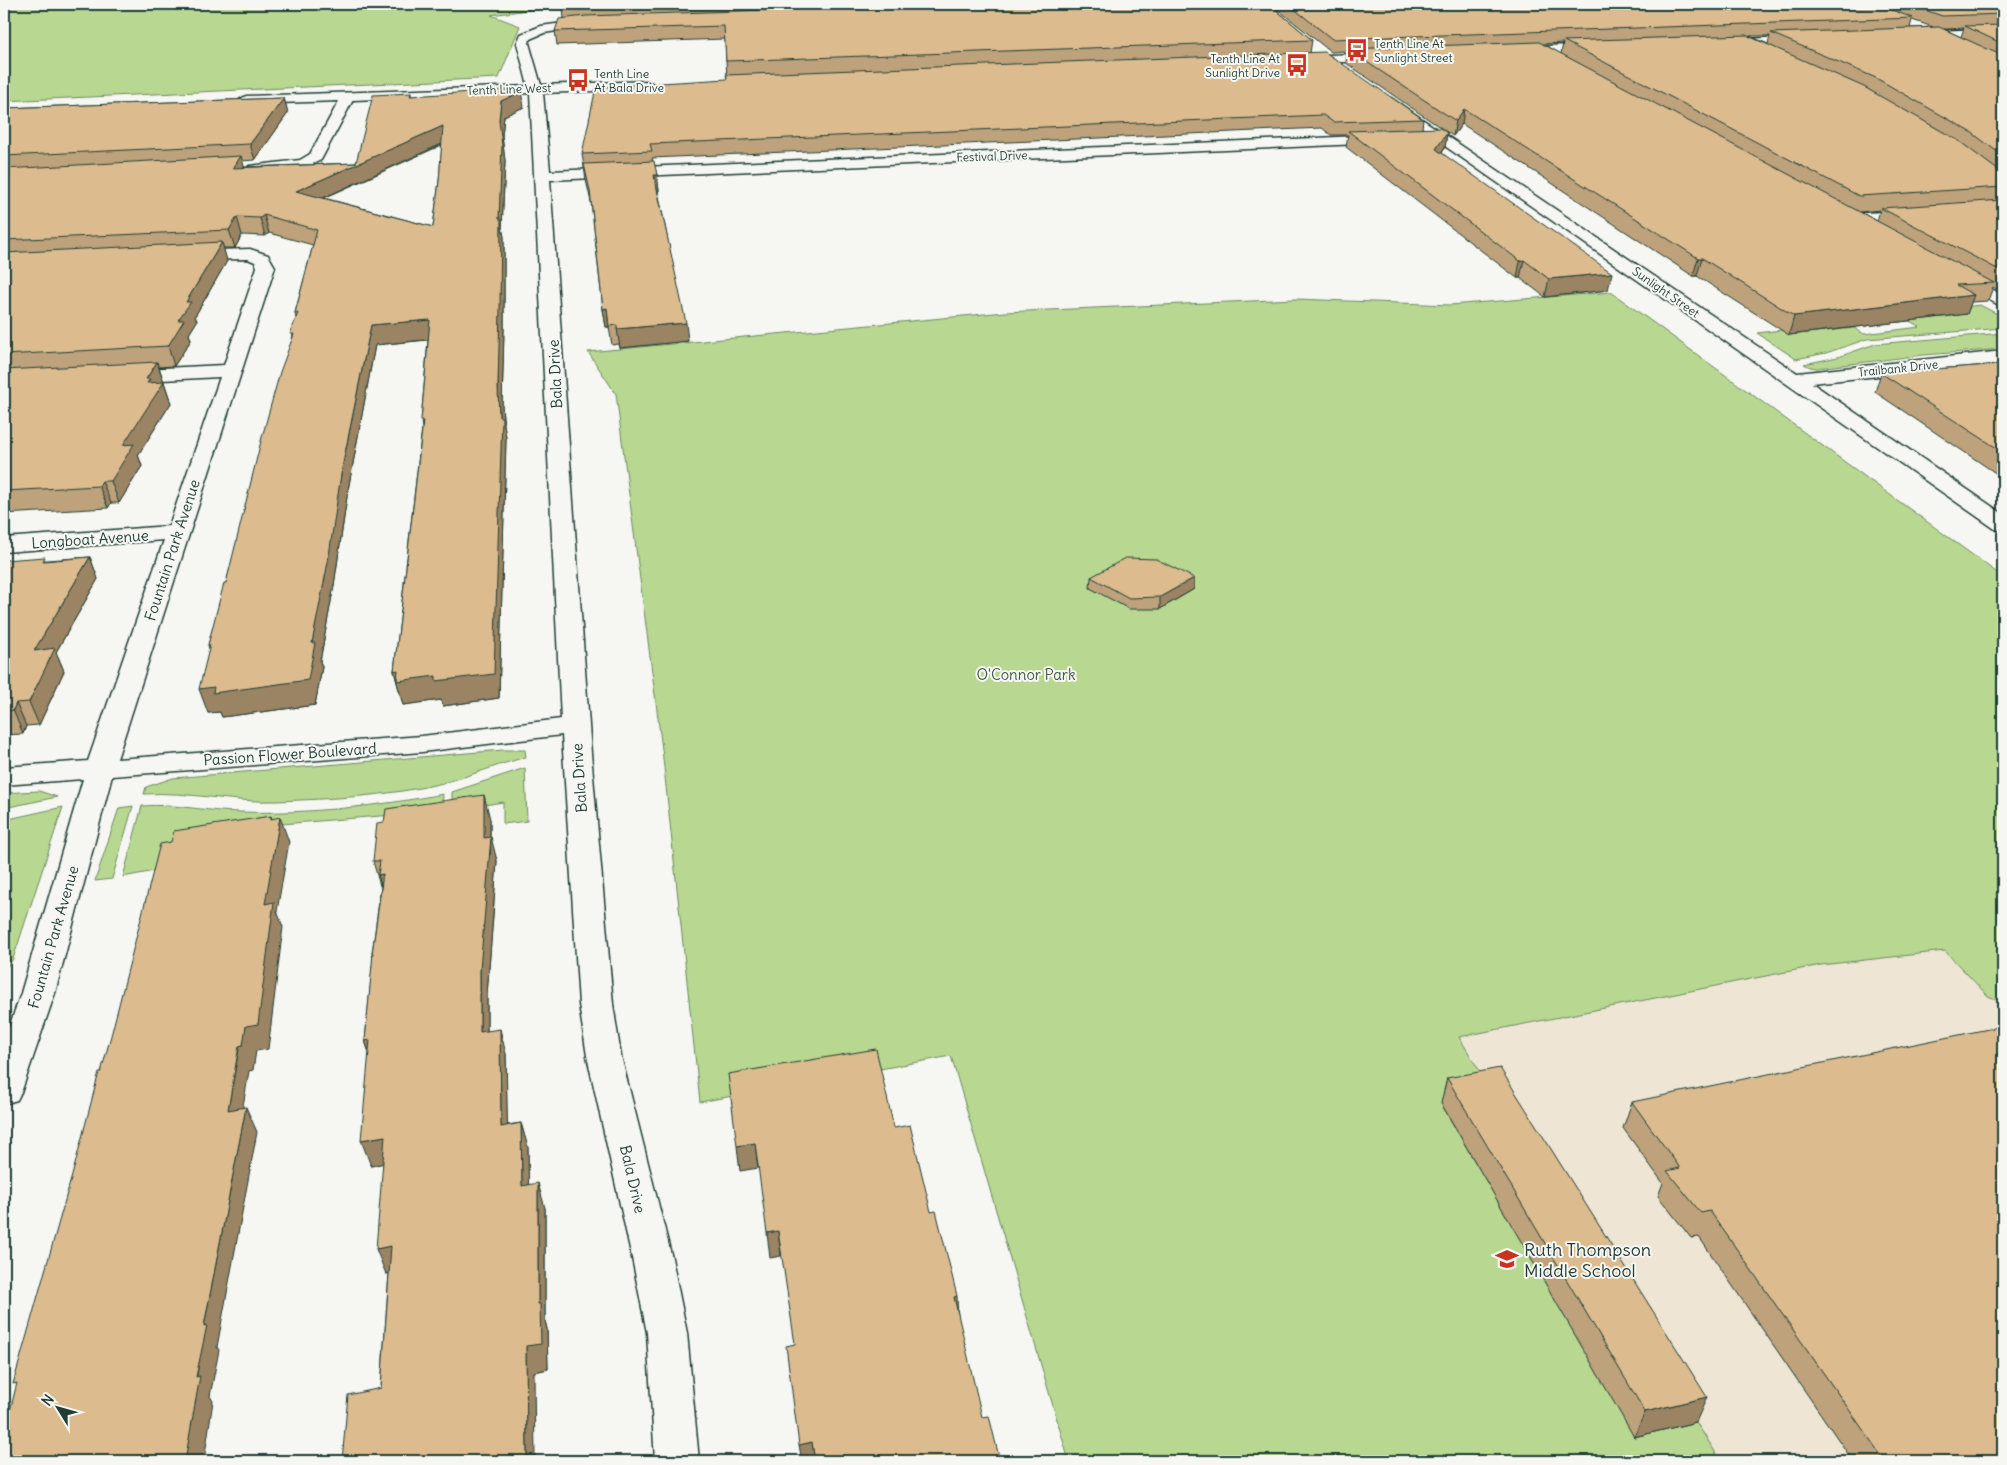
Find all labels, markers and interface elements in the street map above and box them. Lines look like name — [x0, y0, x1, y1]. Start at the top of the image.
place label: Tenth Line At Sunlight Street — [1374, 36, 1452, 65]
bus stop icon: Tenth Line At Sunlight Street — [1344, 37, 1370, 63]
place label: Tenth Line At Sunlight Drive — [1205, 51, 1280, 80]
bus stop icon: Tenth Line At Sunlight Drive — [1284, 52, 1310, 78]
place label: Tenth Line At Bala Drive — [594, 66, 664, 95]
bus stop icon: Tenth Line At Bala Drive — [565, 67, 591, 93]
street label: Tenth Line West — [467, 80, 551, 98]
street label: Festival Drive — [956, 147, 1028, 165]
street label: Sunlight Street — [1630, 263, 1702, 321]
street label: Bala Drive — [544, 339, 566, 409]
street label: Trailbank Drive — [1857, 356, 1939, 380]
street label: Fountain Park Avenue — [140, 477, 204, 623]
street label: Longboat Avenue — [31, 525, 149, 553]
park label: O'Connor Park — [976, 665, 1076, 684]
street label: Passion Flower Boulevard — [203, 738, 378, 770]
street label: Bala Drive — [567, 743, 591, 813]
street label: Fountain Park Avenue — [24, 863, 82, 1011]
street label: Bala Drive — [616, 1143, 650, 1215]
place label: Ruth Thompson Middle School — [1524, 1238, 1651, 1282]
school or university icon: Ruth Thompson Middle School — [1494, 1246, 1520, 1272]
north arrow — [32, 1382, 82, 1432]
text: N — [38, 1391, 58, 1409]

